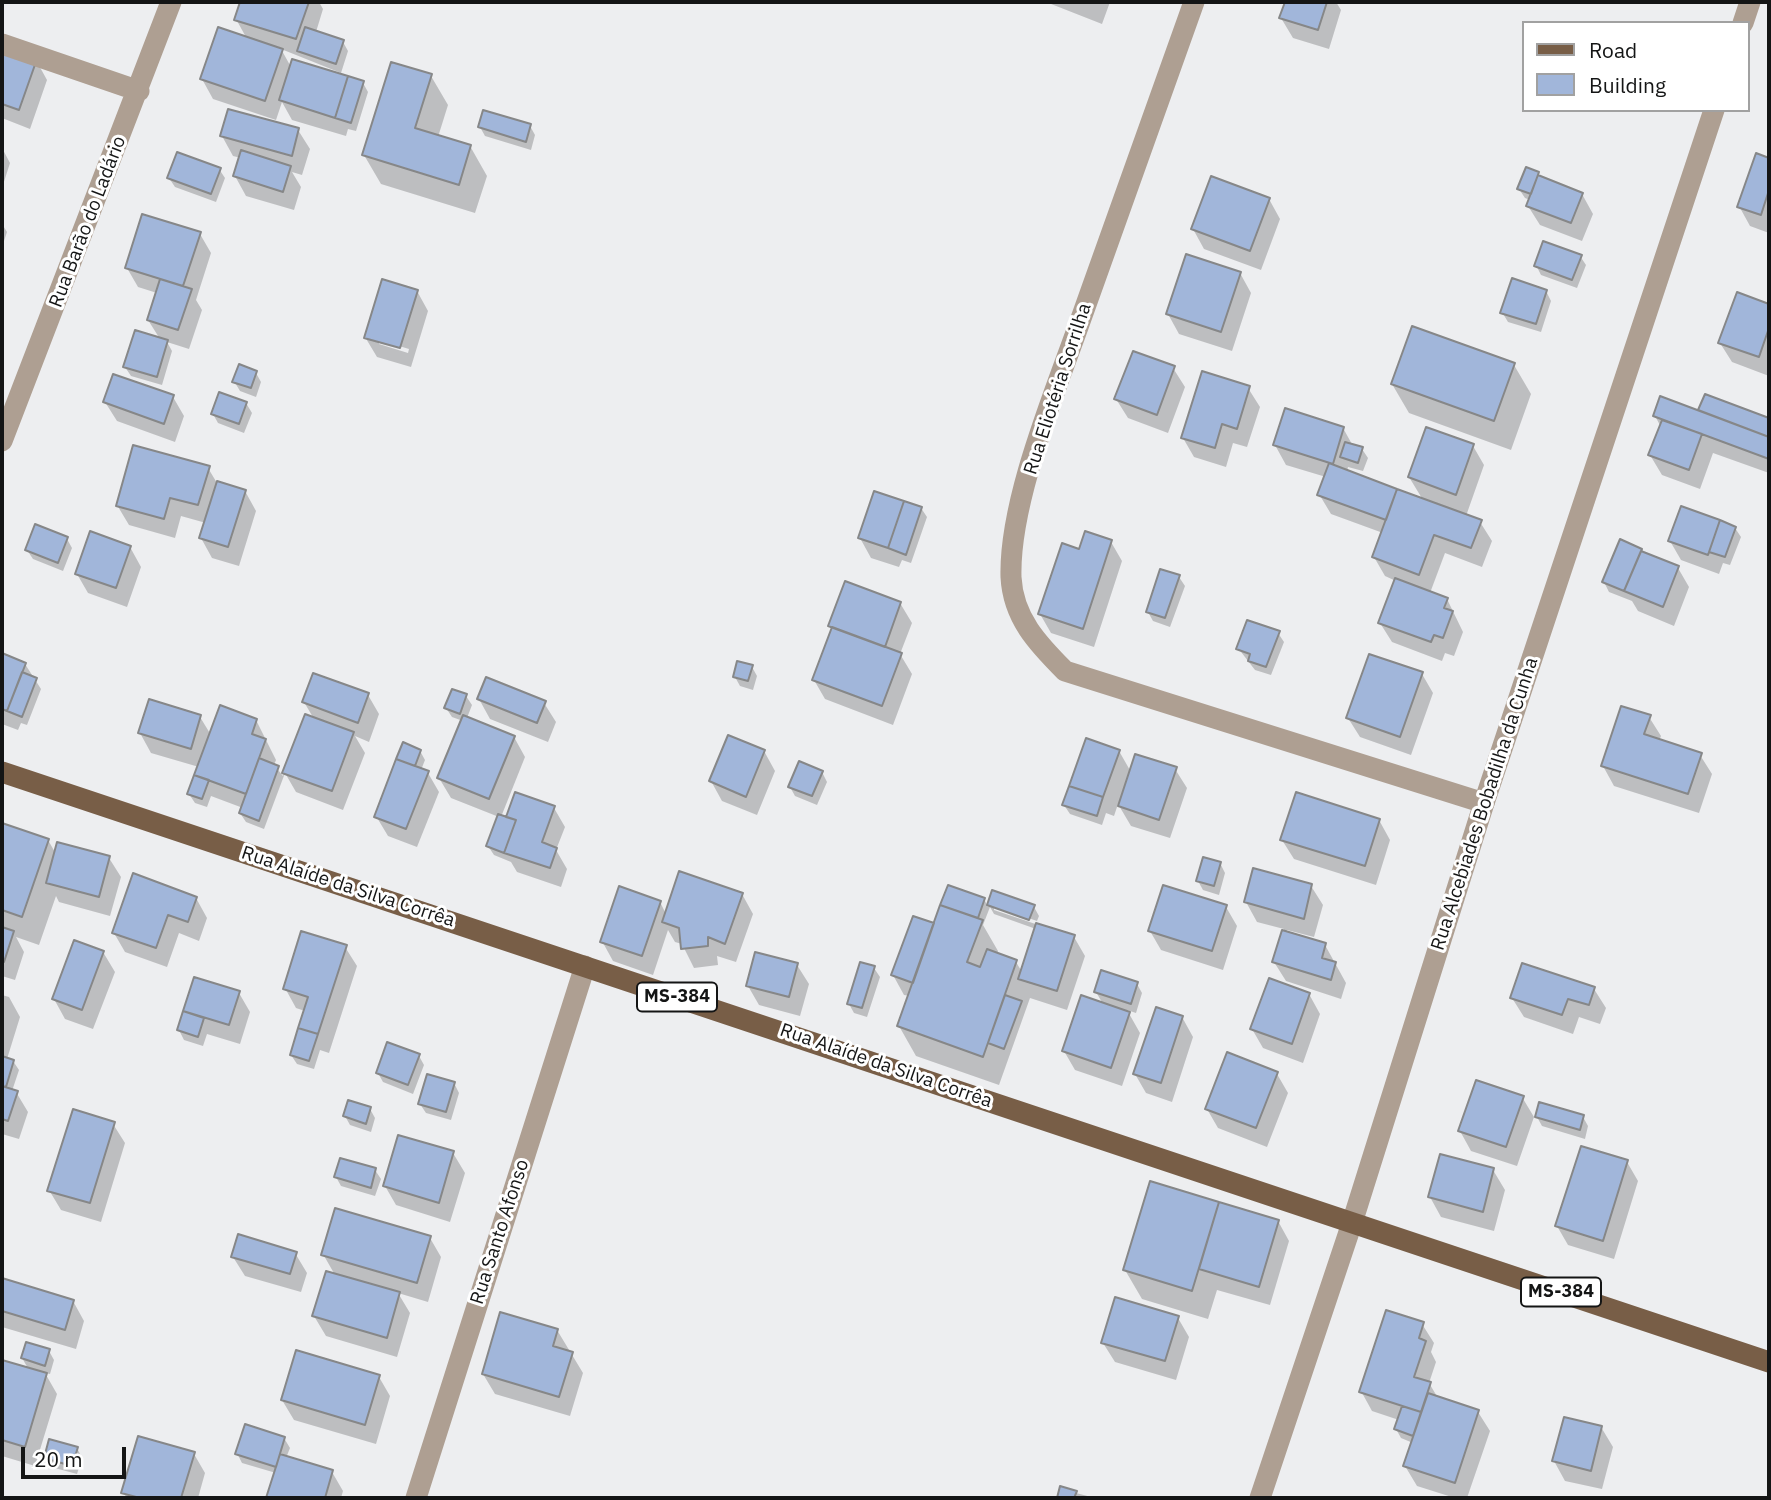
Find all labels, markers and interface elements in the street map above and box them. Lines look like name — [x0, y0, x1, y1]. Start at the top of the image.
legend — [1522, 21, 1750, 112]
text: Road — [1589, 36, 1637, 64]
text: Building — [1589, 71, 1666, 99]
street label: Rua Barão do Ladário — [45, 133, 131, 311]
street label: Rua Eliotéria Sorrilha — [1019, 300, 1097, 478]
street label: Rua Alcebiades Bobadilha da Cunha — [1427, 655, 1543, 953]
street label: Rua Alaíde da Silva Corrêa — [239, 842, 457, 932]
road number: MS-384 — [637, 982, 717, 1012]
street label: Rua Alaíde da Silva Corrêa — [777, 1019, 995, 1113]
street label: Rua Santo Afonso — [466, 1157, 534, 1307]
road number: MS-384 — [1521, 1278, 1601, 1307]
scale bar — [24, 1434, 130, 1478]
text: 20 m — [34, 1445, 83, 1473]

